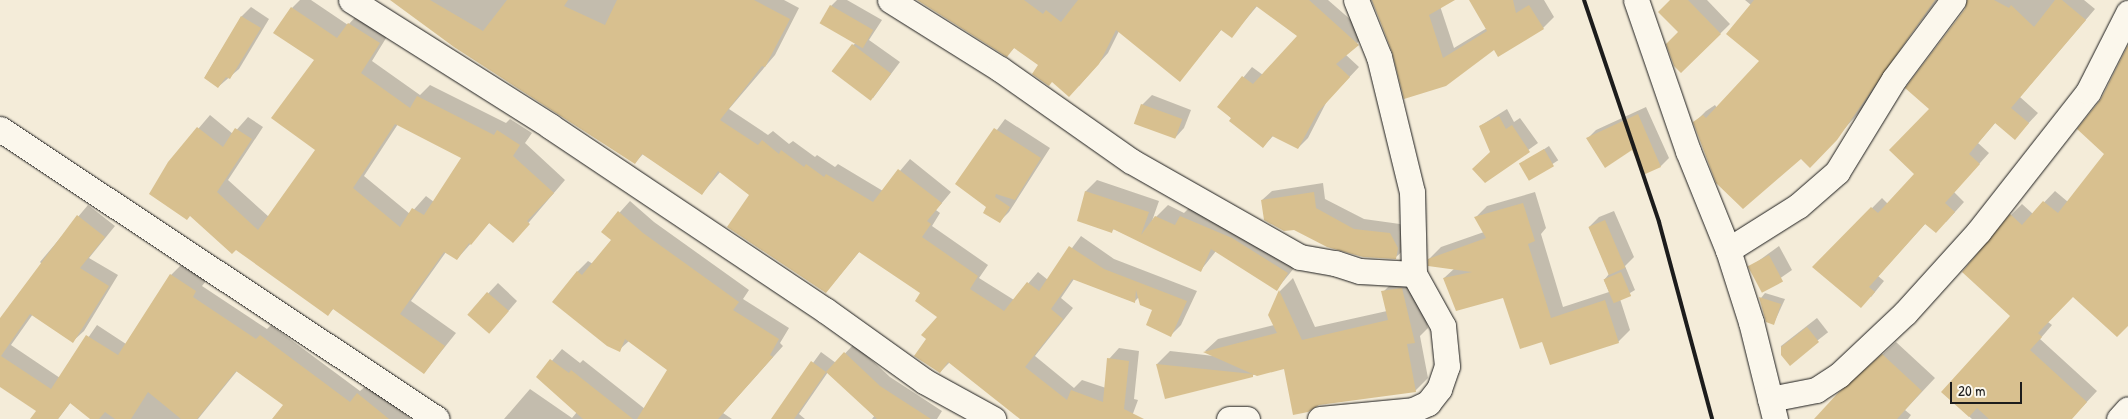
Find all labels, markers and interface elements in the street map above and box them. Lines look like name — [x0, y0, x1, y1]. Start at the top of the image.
scale bar — [1953, 372, 2026, 404]
text: 20 m — [1958, 380, 1985, 401]

